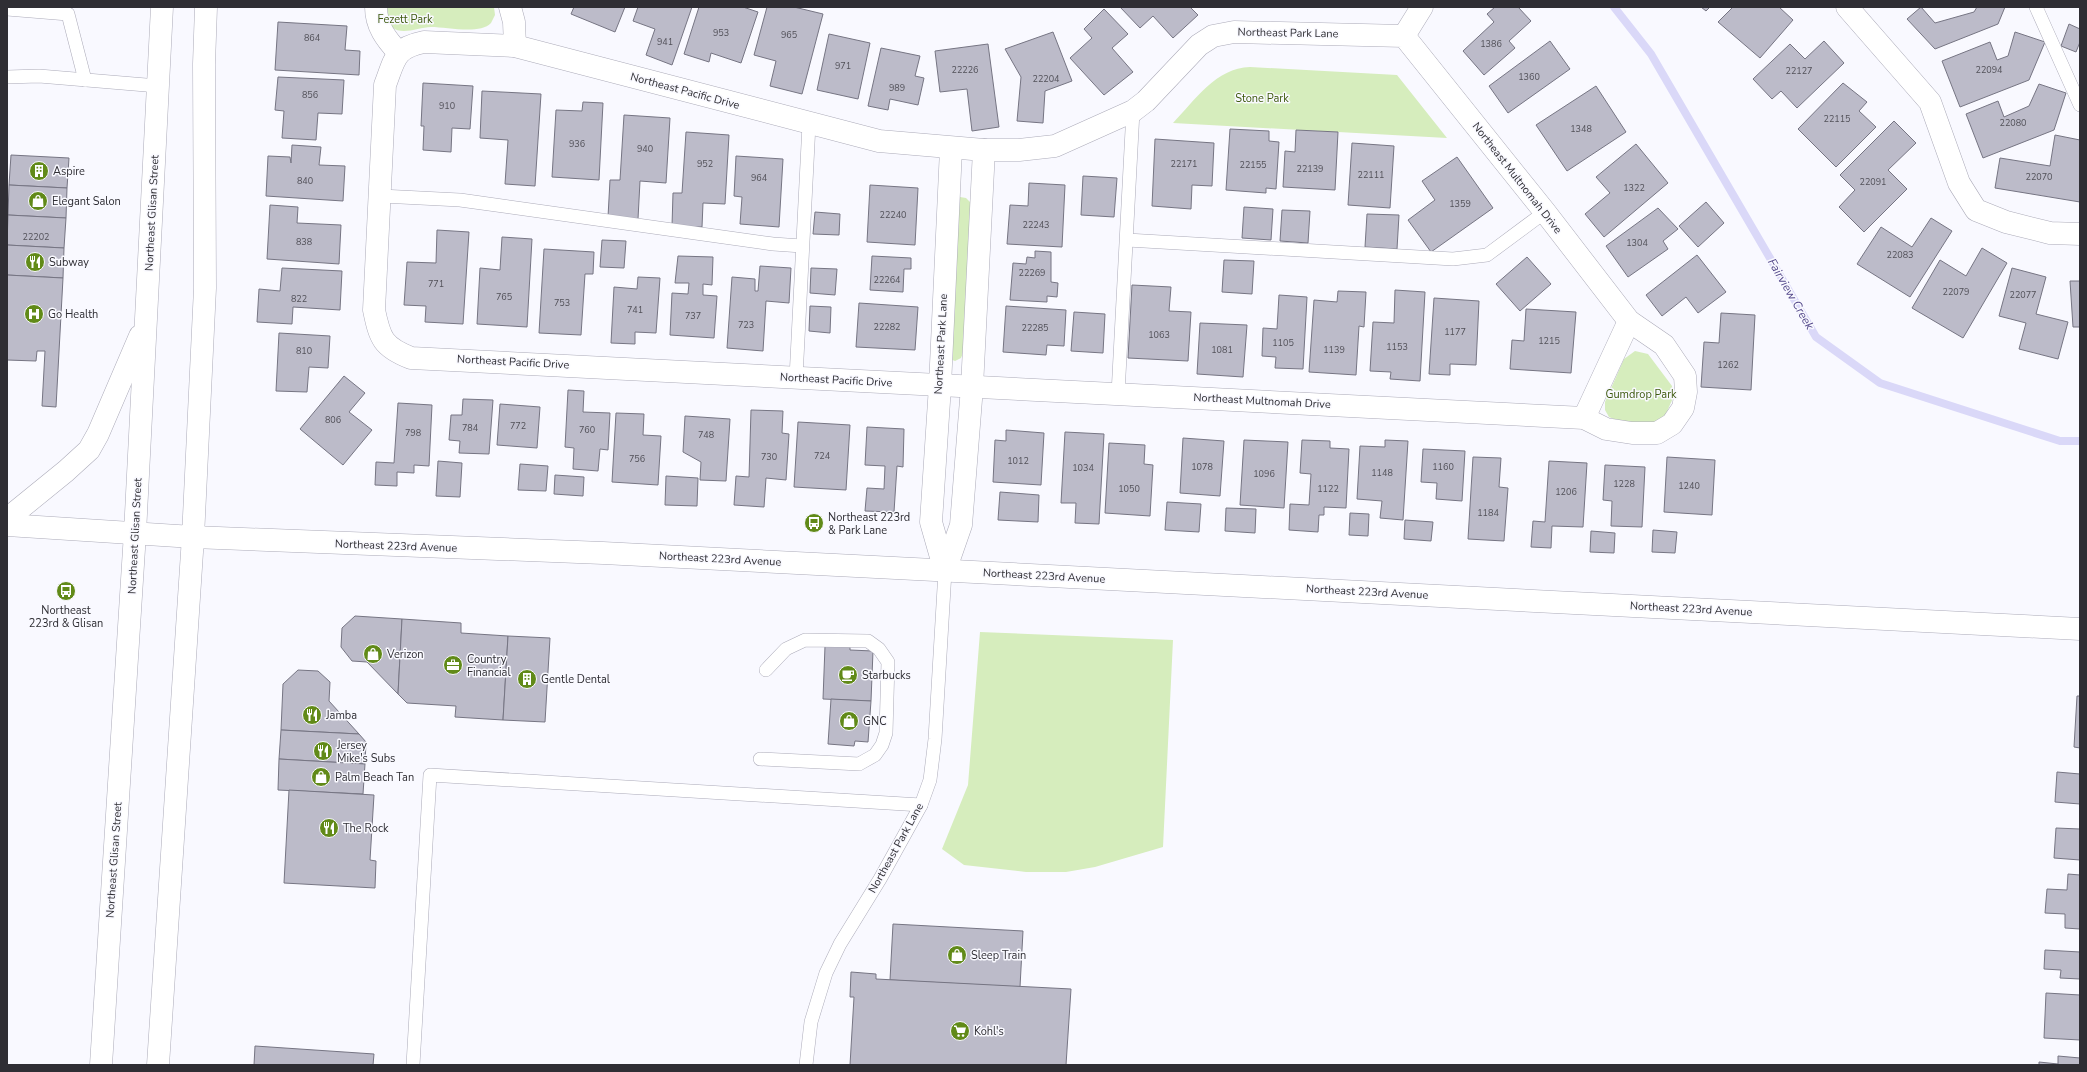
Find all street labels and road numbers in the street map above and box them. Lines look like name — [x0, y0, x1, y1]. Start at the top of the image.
street label: Northeast Park Lane — [1237, 25, 1339, 41]
street label: Northeast Pacific Drive — [629, 69, 741, 113]
street label: Northeast Multnomah Drive — [1469, 119, 1565, 237]
street label: Northeast Glisan Street — [141, 154, 163, 271]
street label: Northeast Park Lane — [931, 293, 951, 395]
street label: Northeast Pacific Drive — [456, 352, 570, 372]
street label: Northeast Pacific Drive — [779, 370, 893, 390]
street label: Northeast Multnomah Drive — [1193, 390, 1331, 412]
street label: Northeast Glisan Street — [124, 477, 146, 594]
street label: Northeast 223rd Avenue — [335, 536, 458, 556]
street label: Northeast 223rd Avenue — [658, 548, 782, 570]
street label: Northeast 223rd Avenue — [982, 565, 1106, 587]
street label: Northeast 223rd Avenue — [1305, 581, 1429, 603]
street label: Northeast 223rd Avenue — [1629, 598, 1753, 620]
street label: Northeast Park Lane — [865, 800, 927, 896]
street label: Northeast Glisan Street — [102, 801, 126, 918]

